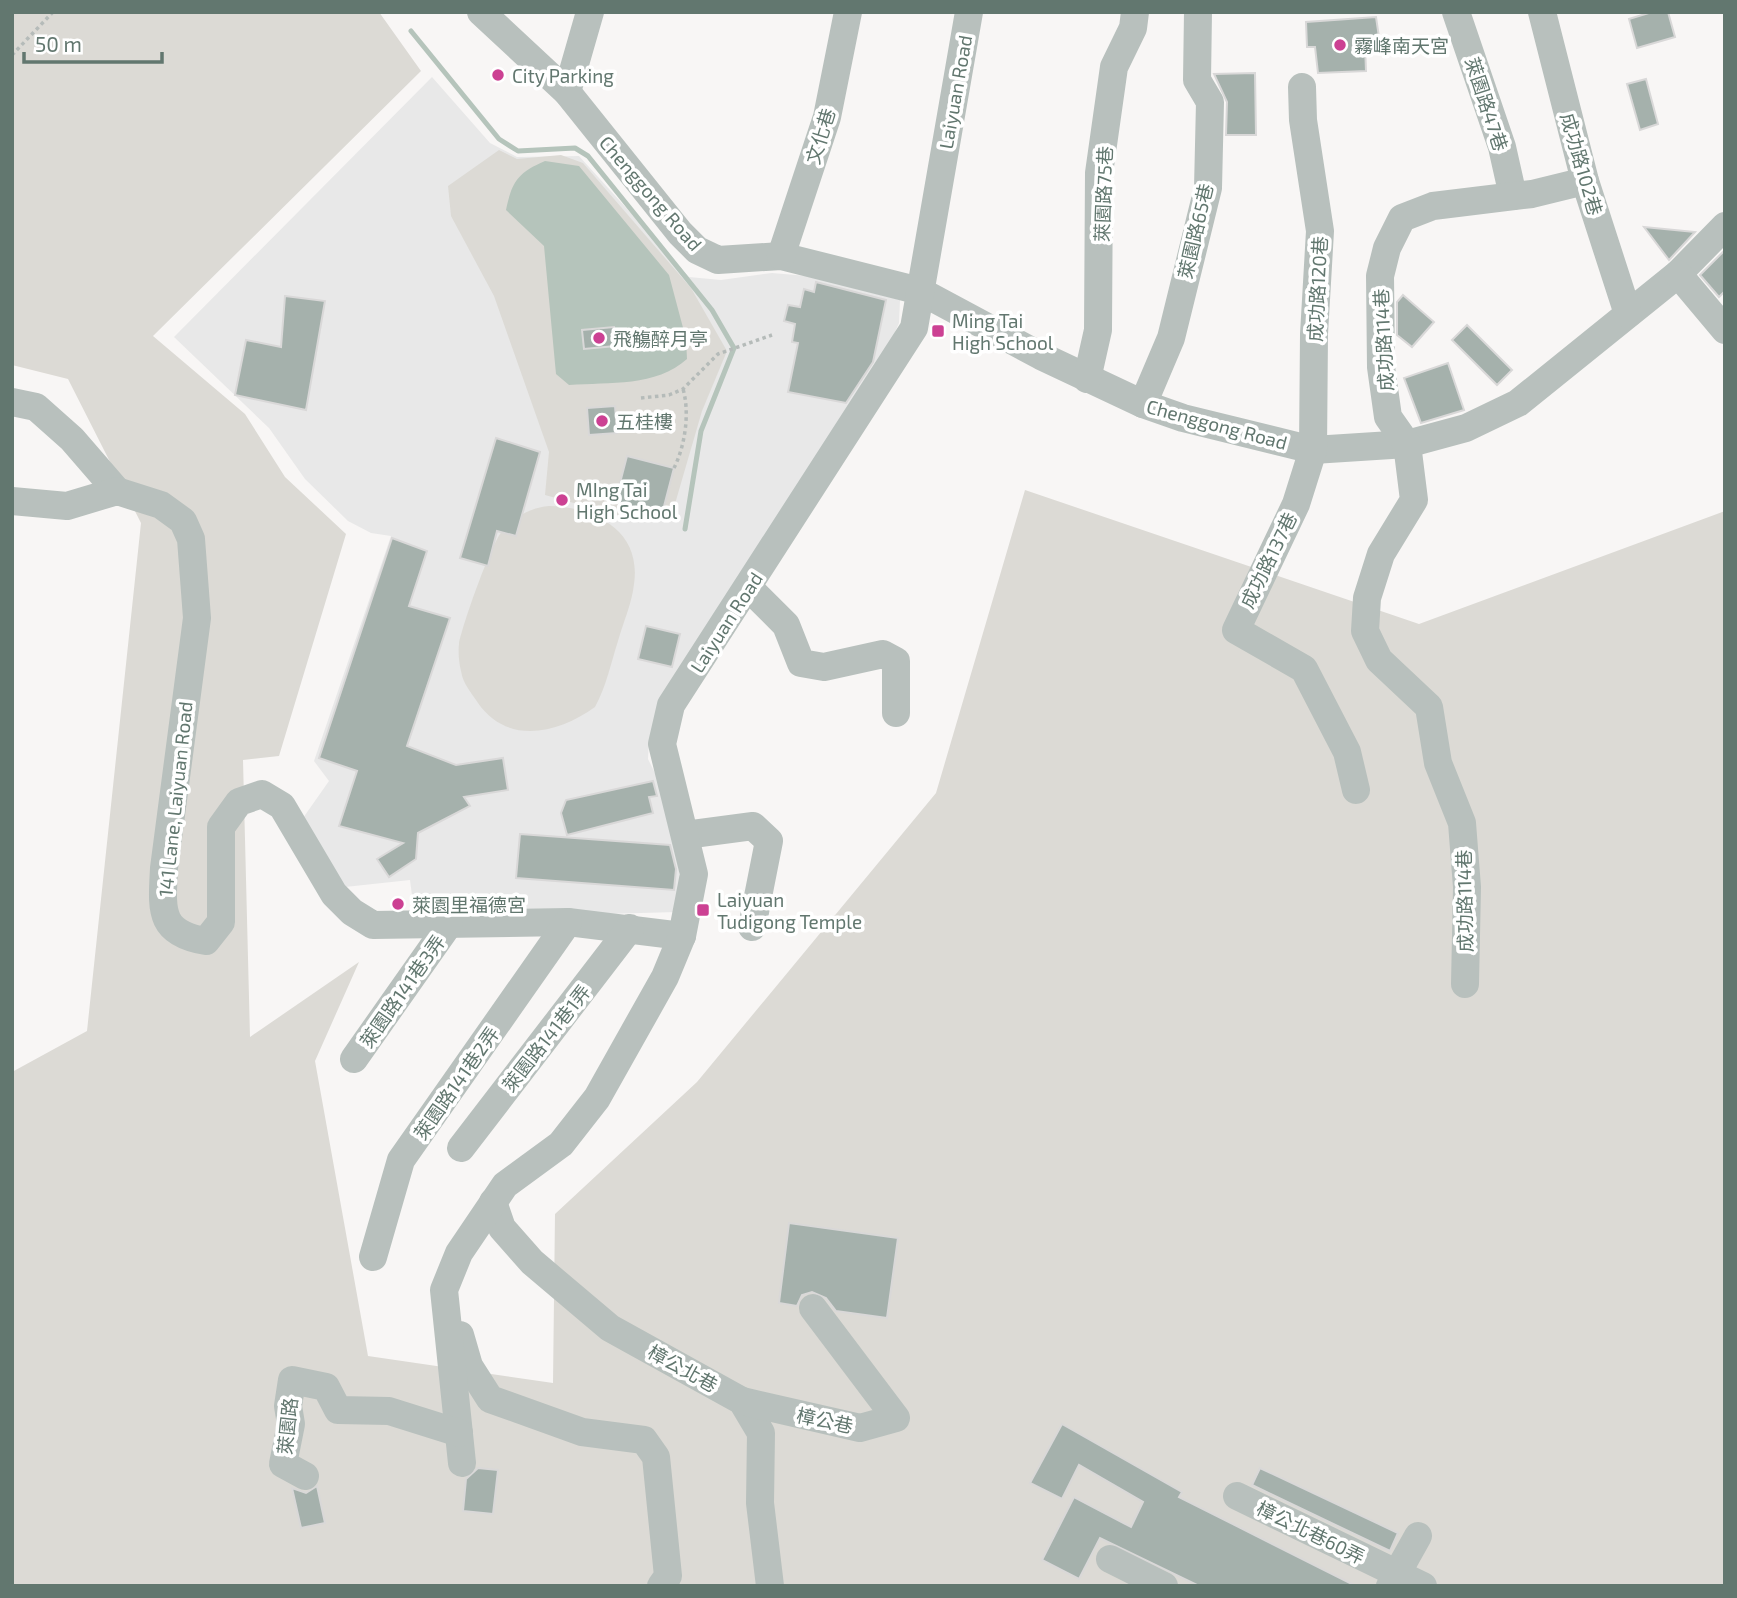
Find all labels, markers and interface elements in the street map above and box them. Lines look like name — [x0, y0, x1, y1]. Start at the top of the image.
scale bar — [24, 21, 163, 65]
text: 50 m — [35, 31, 82, 56]
street label: Laiyuan Road — [934, 33, 976, 151]
place label: 霧峰南天宮 — [1354, 34, 1449, 57]
marker: 霧峰南天宮 — [1332, 37, 1348, 53]
street label: 萊園路47巷 — [1461, 54, 1513, 154]
place label: City Parking — [512, 64, 614, 87]
marker: City Parking — [490, 67, 506, 83]
street label: 文化巷 — [801, 105, 839, 167]
street label: 成功路102巷 — [1556, 110, 1608, 218]
street label: Chenggong Road — [595, 131, 707, 255]
street label: 萊園路75巷 — [1090, 146, 1116, 242]
street label: 萊園路65巷 — [1173, 181, 1217, 281]
street label: 成功路120巷 — [1303, 236, 1331, 342]
street label: 成功路114巷 — [1369, 288, 1397, 392]
place label: Ming Tai High School — [952, 309, 1054, 354]
marker: Ming Tai High School — [930, 323, 946, 339]
place label: 飛觴醉月亭 — [613, 327, 708, 350]
marker: 飛觴醉月亭 — [591, 330, 607, 346]
street label: Chenggong Road — [1144, 394, 1290, 454]
place label: 五桂樓 — [616, 410, 673, 433]
marker: 五桂樓 — [594, 413, 610, 429]
place label: MIng Tai High School — [576, 478, 678, 523]
marker: MIng Tai High School — [554, 492, 570, 508]
street label: 成功路137巷 — [1235, 508, 1301, 612]
street label: Laiyuan Road — [685, 567, 767, 677]
street label: 141 Lane, Laiyuan Road — [153, 700, 197, 898]
street label: 成功路114巷 — [1452, 849, 1476, 953]
place label: Laiyuan Tudigong Temple — [717, 888, 862, 933]
place label: 萊園里福德宮 — [412, 893, 526, 916]
marker: 萊園里福德宮 — [390, 896, 406, 912]
marker: Laiyuan Tudigong Temple — [695, 902, 711, 918]
street label: 萊園路141巷3弄 — [355, 930, 449, 1052]
street label: 萊園路141巷1弄 — [497, 980, 595, 1096]
street label: 萊園路141巷2弄 — [409, 1022, 503, 1144]
street label: 樟公北巷 — [644, 1340, 722, 1396]
street label: 萊園路 — [273, 1396, 301, 1456]
street label: 樟公巷 — [795, 1403, 855, 1437]
street label: 樟公北巷60弄 — [1253, 1496, 1369, 1568]

